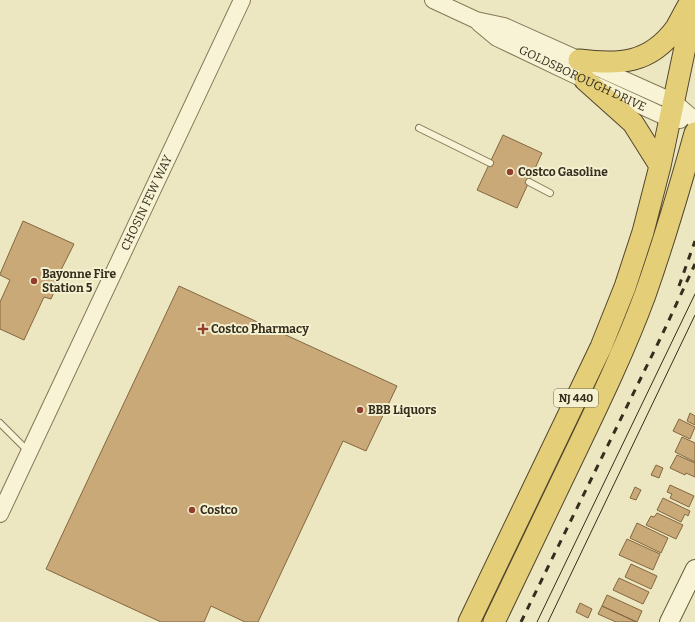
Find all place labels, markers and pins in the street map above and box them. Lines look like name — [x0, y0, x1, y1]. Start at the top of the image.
place label: Costco Gasoline — [518, 165, 608, 179]
marker: Costco Gasoline — [505, 167, 515, 177]
place label: Bayonne Fire Station 5 — [42, 267, 116, 295]
marker: Bayonne Fire Station 5 — [29, 276, 39, 286]
place label: Costco Pharmacy — [211, 322, 309, 336]
marker: Costco Pharmacy — [198, 324, 208, 334]
place label: BBB Liquors — [368, 403, 436, 417]
marker: BBB Liquors — [355, 405, 365, 415]
place label: Costco — [200, 503, 238, 517]
marker: Costco — [187, 505, 197, 515]

